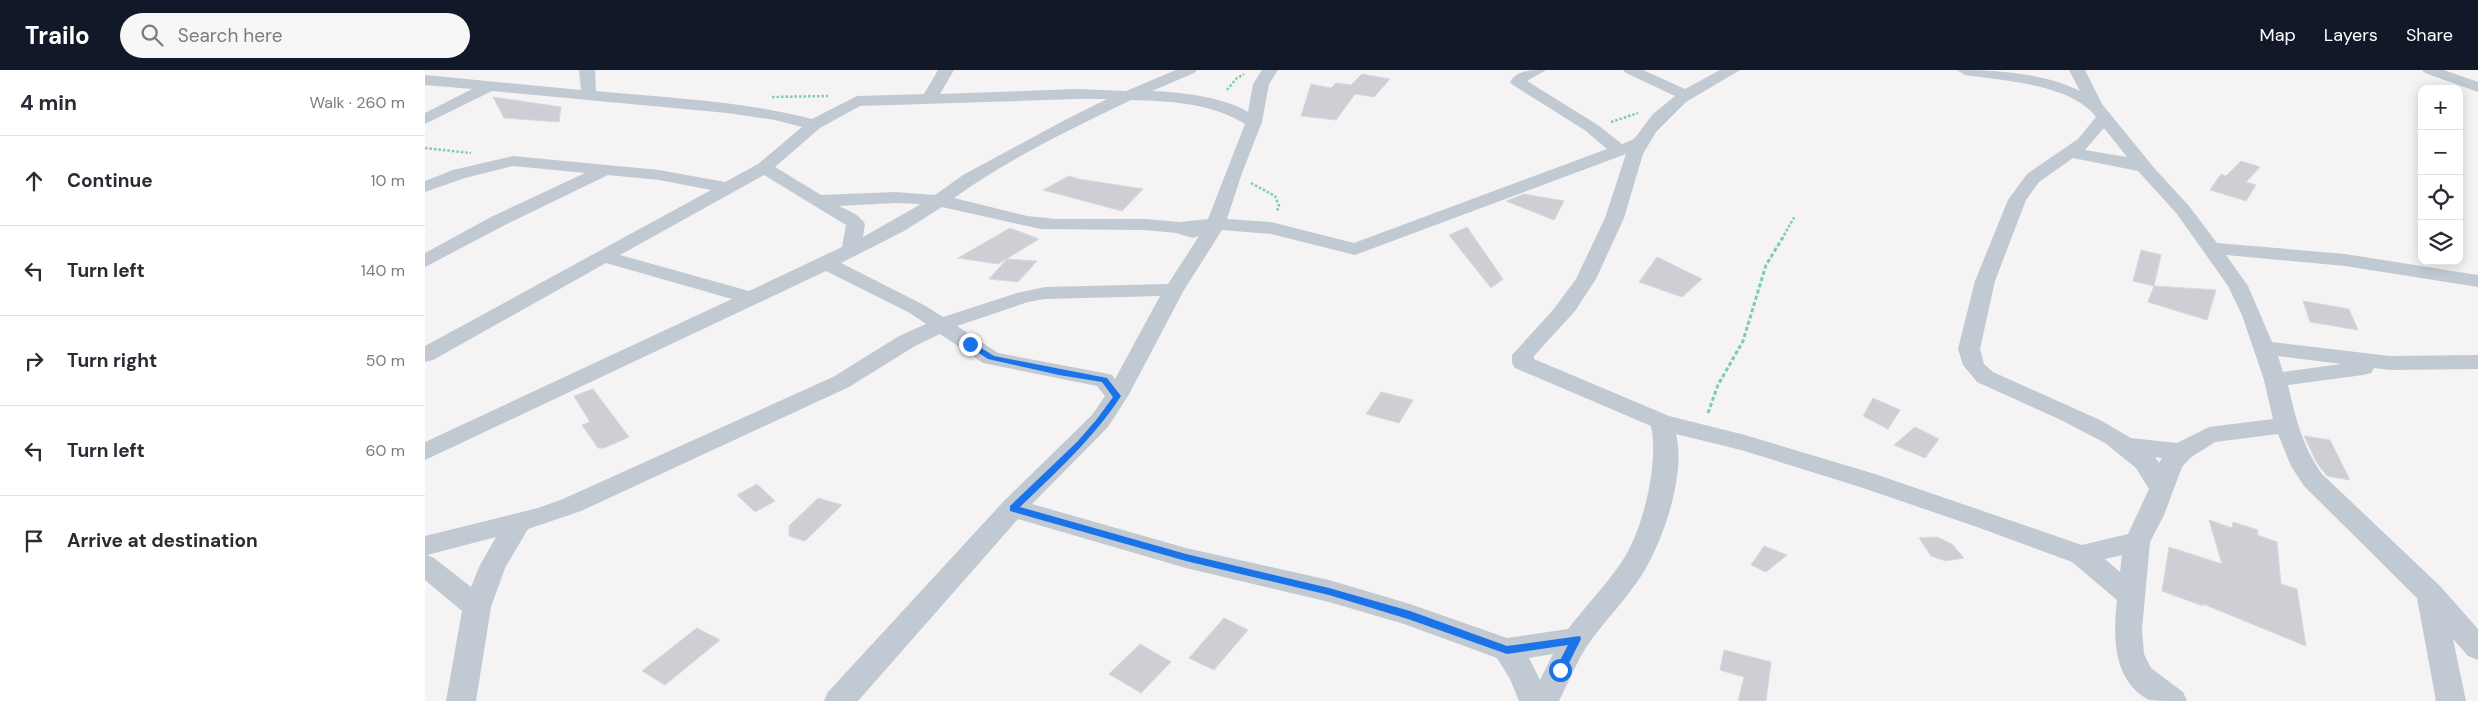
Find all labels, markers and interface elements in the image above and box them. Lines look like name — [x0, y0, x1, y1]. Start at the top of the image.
search box — [120, 13, 470, 58]
text: Trailo — [25, 20, 90, 51]
icon: search — [138, 21, 166, 49]
text: Search here — [178, 23, 283, 48]
text: Map — [2260, 23, 2296, 47]
text: Layers — [2324, 23, 2378, 47]
text: Share — [2406, 23, 2453, 47]
map controls — [2418, 85, 2463, 265]
button: + — [2418, 85, 2463, 130]
text: 4 min — [20, 89, 77, 117]
text: Walk · 260 m — [310, 92, 405, 113]
button: − — [2418, 130, 2463, 175]
icon: ahead — [20, 167, 48, 195]
text: Continue — [67, 168, 153, 193]
text: 10 m — [371, 170, 405, 191]
button: locate — [2418, 175, 2463, 220]
button: layers — [2418, 220, 2463, 265]
icon: left — [20, 257, 48, 285]
text: Turn left — [67, 258, 145, 283]
text: 140 m — [361, 260, 405, 281]
route end — [959, 333, 982, 356]
icon: right — [20, 347, 48, 375]
text: Turn right — [67, 348, 157, 373]
text: 50 m — [366, 350, 405, 371]
icon: left — [20, 437, 48, 465]
text: Turn left — [67, 438, 145, 463]
text: 60 m — [365, 440, 405, 461]
icon: arrive — [20, 527, 48, 555]
text: Arrive at destination — [67, 528, 258, 553]
route start — [1549, 659, 1572, 682]

